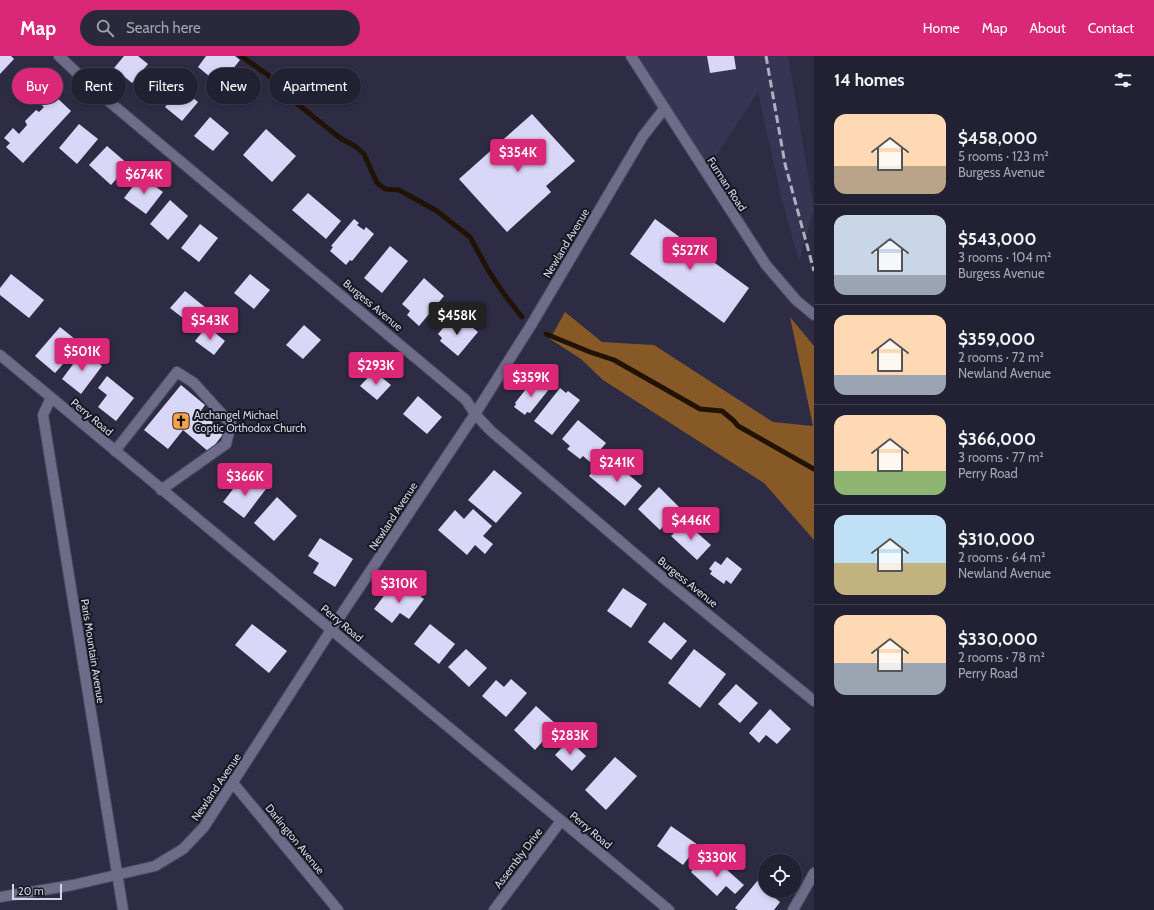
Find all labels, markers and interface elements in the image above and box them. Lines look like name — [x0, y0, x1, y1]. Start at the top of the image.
search box — [80, 10, 360, 46]
text: Map — [20, 17, 56, 40]
icon: search — [94, 17, 116, 39]
text: Search here — [126, 19, 201, 37]
text: Home — [923, 19, 960, 37]
text: Map — [982, 19, 1007, 37]
text: About — [1029, 19, 1066, 37]
text: Contact — [1088, 19, 1134, 37]
chip: Buy — [12, 68, 63, 104]
chip: Rent — [71, 68, 126, 104]
chip: Filters — [134, 68, 198, 104]
chip: New — [206, 68, 261, 104]
chip: Apartment — [269, 68, 361, 104]
icon: filters — [1112, 69, 1134, 91]
text: 14 homes — [834, 70, 904, 90]
text: $458,000 — [958, 128, 1038, 148]
icon: home — [866, 130, 914, 178]
pin: $354K — [490, 139, 546, 173]
text: $354K — [499, 144, 537, 160]
text: 5 rooms · 123 m² — [958, 148, 1049, 164]
street label: Furman Road — [704, 154, 750, 214]
pin: $674K — [116, 161, 172, 195]
text: Burgess Avenue — [958, 164, 1045, 180]
text: $674K — [125, 166, 163, 182]
street label: Newland Avenue — [540, 205, 592, 280]
text: $543,000 — [958, 229, 1037, 249]
icon: home — [866, 231, 914, 279]
pin: $527K — [662, 237, 718, 271]
text: $527K — [672, 242, 708, 258]
text: 3 rooms · 104 m² — [958, 249, 1051, 265]
text: Burgess Avenue — [958, 265, 1045, 281]
street label: Burgess Avenue — [340, 276, 406, 334]
pin: $458K — [429, 302, 485, 336]
pin: $543K — [182, 307, 238, 341]
text: $458K — [438, 307, 476, 323]
text: $543K — [191, 312, 229, 328]
text: $359,000 — [958, 329, 1035, 349]
icon: home — [866, 331, 914, 379]
pin: $501K — [54, 338, 110, 372]
text: $501K — [64, 343, 100, 359]
text: 2 rooms · 72 m² — [958, 349, 1044, 365]
pin: $293K — [348, 352, 404, 386]
text: $293K — [358, 357, 394, 373]
pin: $359K — [503, 364, 559, 398]
text: Newland Avenue — [958, 365, 1051, 381]
text: $359K — [513, 369, 550, 385]
street label: Perry Road — [68, 395, 116, 439]
place label: Archangel Michael Coptic Orthodox Church — [194, 408, 306, 435]
church icon: Archangel Michael Coptic Orthodox Church — [171, 411, 191, 431]
text: $366,000 — [958, 429, 1036, 449]
icon: home — [866, 431, 914, 479]
pin: $241K — [589, 449, 645, 483]
text: 3 rooms · 77 m² — [958, 449, 1044, 465]
text: $241K — [599, 454, 635, 470]
pin: $366K — [217, 463, 273, 497]
text: Perry Road — [958, 465, 1018, 481]
text: $366K — [226, 468, 264, 484]
street label: Newland Avenue — [366, 479, 420, 553]
pin: $446K — [663, 507, 719, 541]
text: $446K — [671, 512, 711, 528]
text: $310,000 — [958, 529, 1035, 549]
icon: home — [866, 531, 914, 579]
text: 2 rooms · 64 m² — [958, 549, 1045, 565]
street label: Burgess Avenue — [655, 554, 721, 611]
text: Newland Avenue — [958, 565, 1051, 581]
pin: $310K — [371, 570, 427, 604]
text: $310K — [381, 575, 417, 591]
street label: Paris Mountain Avenue — [78, 598, 108, 705]
street label: Perry Road — [318, 601, 366, 645]
text: $330,000 — [958, 629, 1038, 649]
icon: home — [866, 631, 914, 679]
text: 2 rooms · 78 m² — [958, 649, 1045, 665]
text: Perry Road — [958, 665, 1018, 681]
pin: $283K — [542, 722, 598, 756]
text: $283K — [551, 727, 589, 743]
street label: Newland Avenue — [188, 750, 244, 824]
street label: Darlington Avenue — [262, 801, 328, 877]
street label: Perry Road — [567, 808, 615, 852]
street label: Assembly Drive — [491, 825, 546, 891]
pin: $330K — [689, 844, 745, 878]
text: $330K — [698, 849, 736, 865]
map controls — [758, 854, 802, 898]
button: locate — [758, 854, 802, 898]
scale bar — [12, 882, 62, 901]
text: 20 m — [18, 884, 44, 898]

